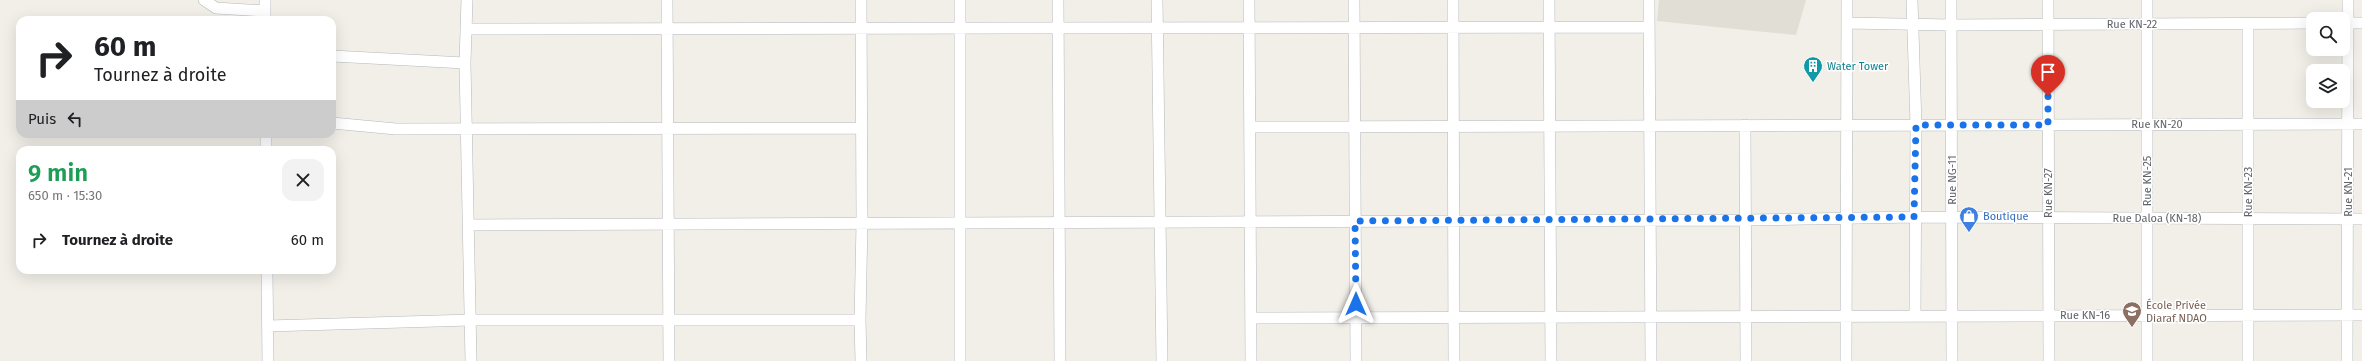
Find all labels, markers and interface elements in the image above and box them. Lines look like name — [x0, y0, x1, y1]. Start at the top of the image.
map controls — [2306, 12, 2350, 108]
button: search — [2306, 12, 2350, 56]
street label: Rue KN-22 — [2107, 18, 2157, 31]
text: 60 m — [94, 30, 156, 63]
icon: right — [28, 32, 80, 84]
building icon: Water Tower — [1802, 55, 1824, 83]
pin — [2031, 55, 2065, 96]
place label: Water Tower — [1827, 60, 1889, 73]
icon: arrive — [2037, 61, 2059, 83]
text: Tournez à droite — [94, 64, 226, 86]
button: layers — [2306, 64, 2350, 108]
icon: left — [64, 108, 86, 130]
text: Puis — [28, 110, 56, 128]
street label: Rue KN-20 — [2131, 118, 2183, 131]
street label: Rue NG-11 — [1946, 155, 1959, 205]
street label: Rue KN-25 — [2141, 155, 2154, 206]
text: 9 min — [28, 159, 88, 187]
button: close — [282, 159, 324, 201]
street label: Rue KN-23 — [2242, 167, 2255, 217]
street label: Rue KN-21 — [2342, 167, 2355, 217]
street label: Rue KN-27 — [2042, 168, 2055, 218]
text: 650 m · 15:30 — [28, 188, 102, 203]
shop icon: Boutique — [1958, 205, 1980, 233]
place label: Boutique — [1983, 210, 2029, 223]
street label: Rue Daloa (KN-18) — [2113, 212, 2202, 225]
icon: right — [28, 229, 50, 251]
text: Tournez à droite — [62, 231, 173, 249]
text: 60 m — [291, 231, 324, 249]
position arrow — [1335, 283, 1377, 325]
place label: École Privée Diaraf NDAO — [2146, 298, 2207, 325]
school or university icon: École Privée Diaraf NDAO — [2121, 300, 2143, 328]
street label: Rue KN-16 — [2060, 309, 2110, 322]

